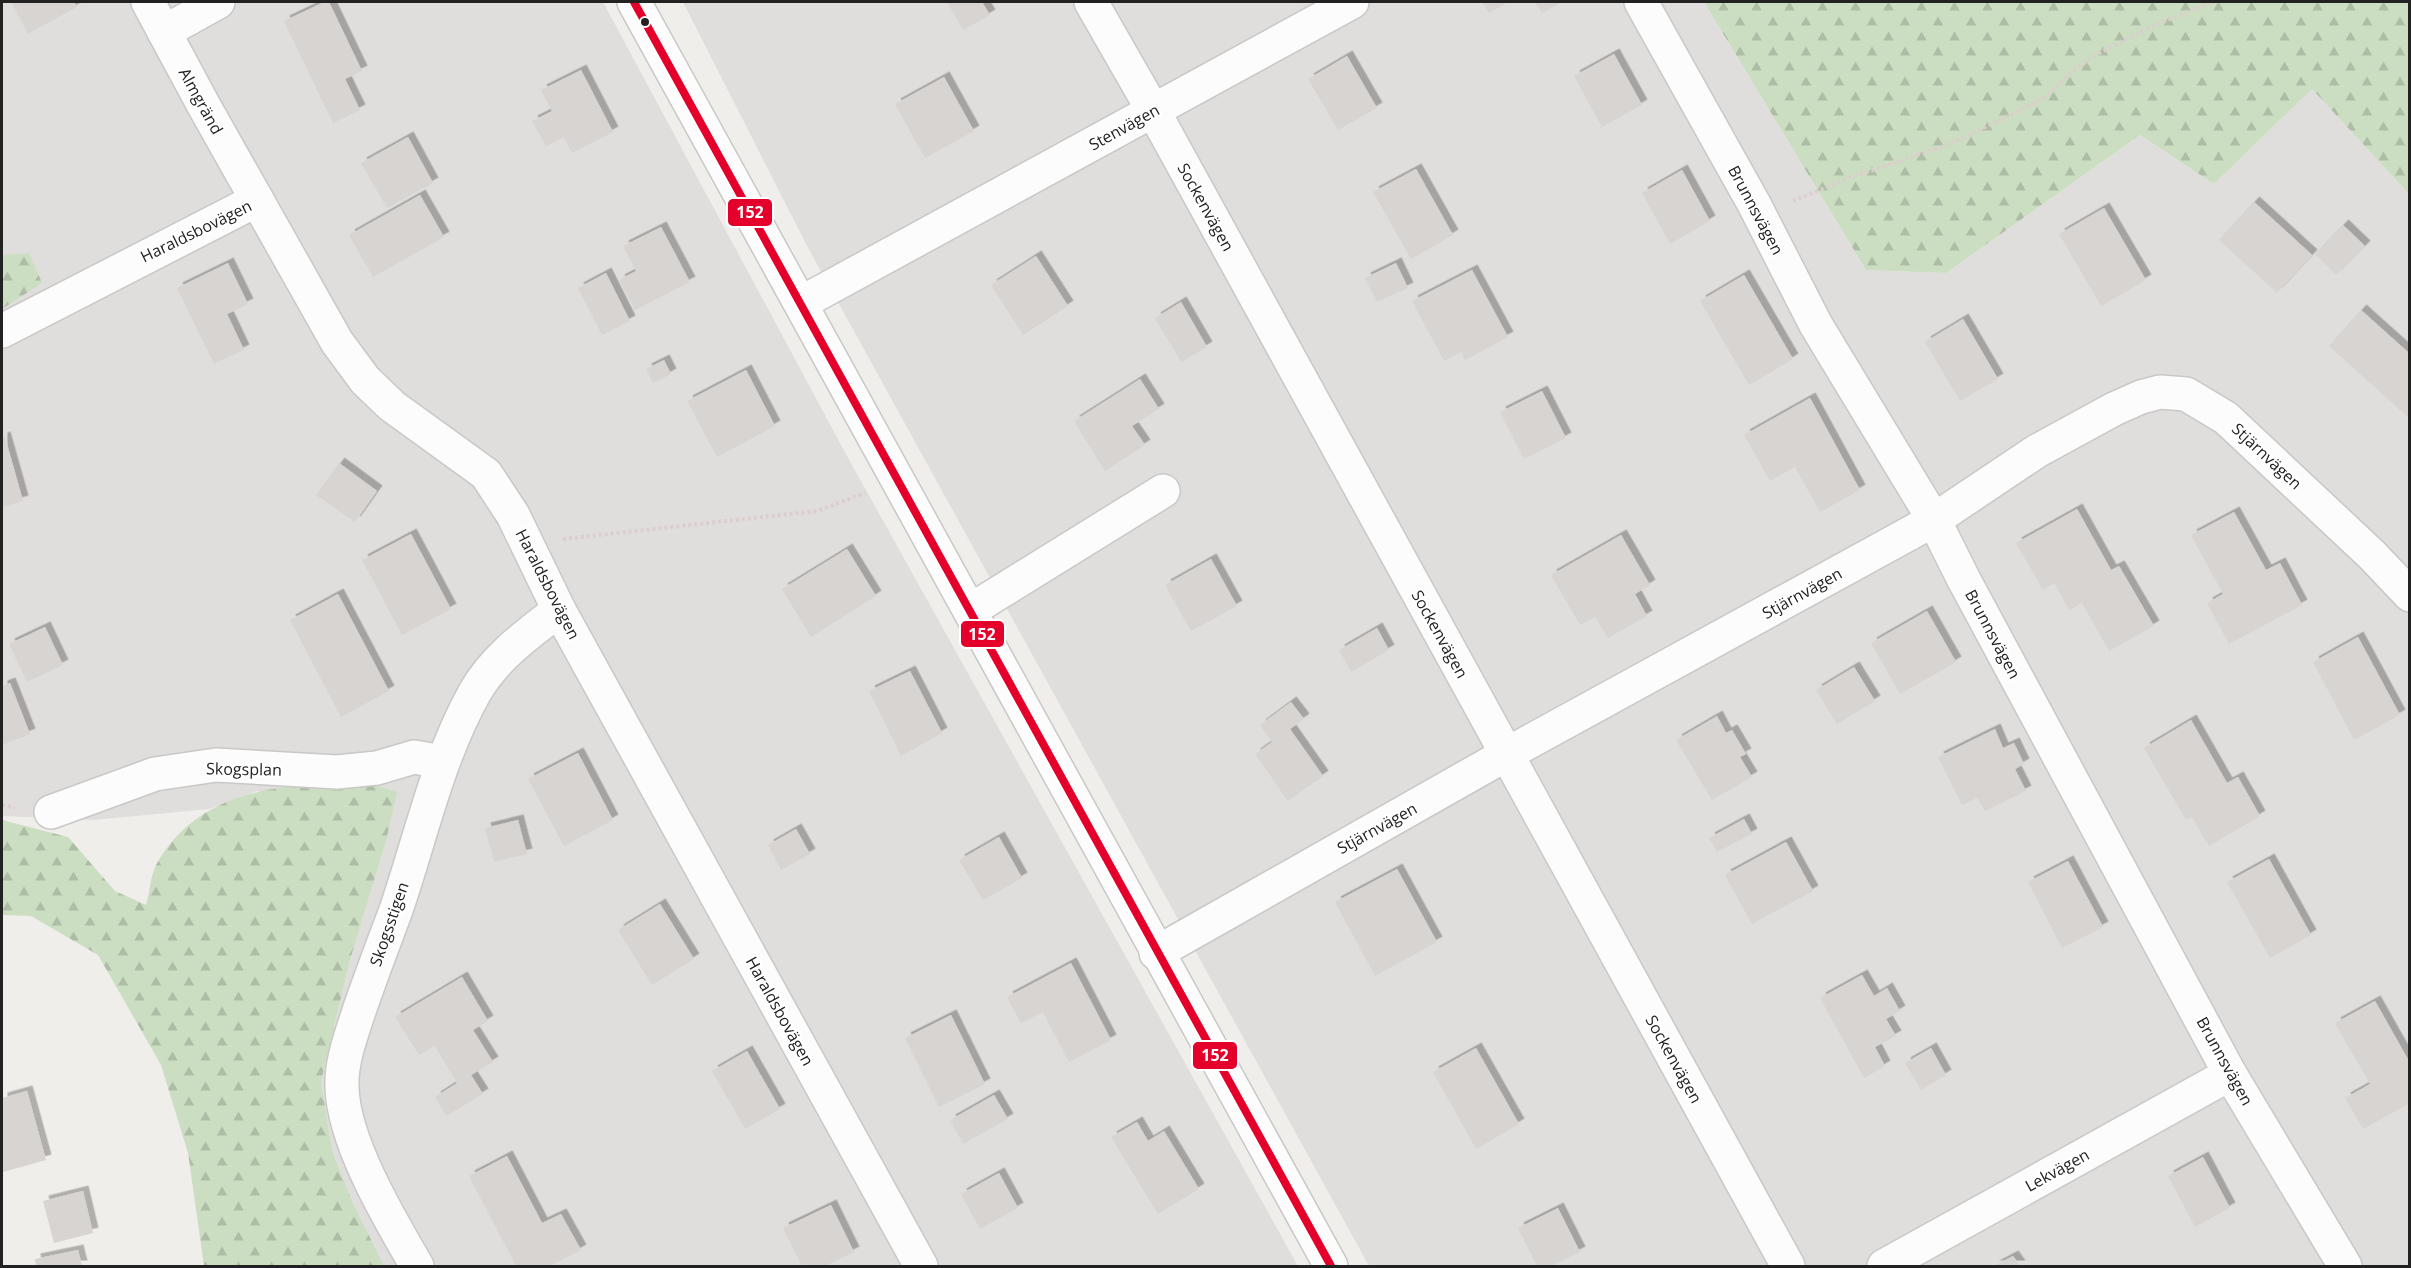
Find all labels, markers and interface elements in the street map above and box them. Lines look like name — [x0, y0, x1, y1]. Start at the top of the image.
unlabelled marker — [639, 16, 651, 28]
street label: Almgränd — [174, 64, 228, 138]
street label: Stenvägen — [1085, 99, 1163, 155]
street label: Sockenvägen — [1173, 159, 1239, 255]
street label: Brunnsvägen — [1723, 161, 1789, 259]
street label: Haraldsbovägen — [137, 195, 255, 267]
line badge: 152 — [727, 198, 773, 227]
text: 152 — [736, 201, 764, 223]
street label: Stjärnvägen — [2227, 418, 2307, 494]
street label: Haraldsbovägen — [511, 525, 585, 643]
street label: Stjärnvägen — [1758, 562, 1846, 624]
street label: Brunnsvägen — [1960, 585, 2026, 683]
street label: Sockenvägen — [1407, 586, 1473, 682]
line badge: 152 — [960, 620, 1005, 648]
text: 152 — [968, 623, 996, 645]
street label: Skogsplan — [206, 757, 282, 781]
street label: Stjärnvägen — [1333, 797, 1421, 859]
street label: Skogsstigen — [364, 879, 414, 969]
street label: Haraldsbovägen — [741, 953, 819, 1069]
street label: Sockenvägen — [1641, 1011, 1707, 1107]
street label: Brunnsvägen — [2192, 1013, 2258, 1109]
line badge: 152 — [1192, 1041, 1238, 1070]
text: 152 — [1201, 1044, 1229, 1066]
street label: Lekvägen — [2021, 1143, 2093, 1197]

